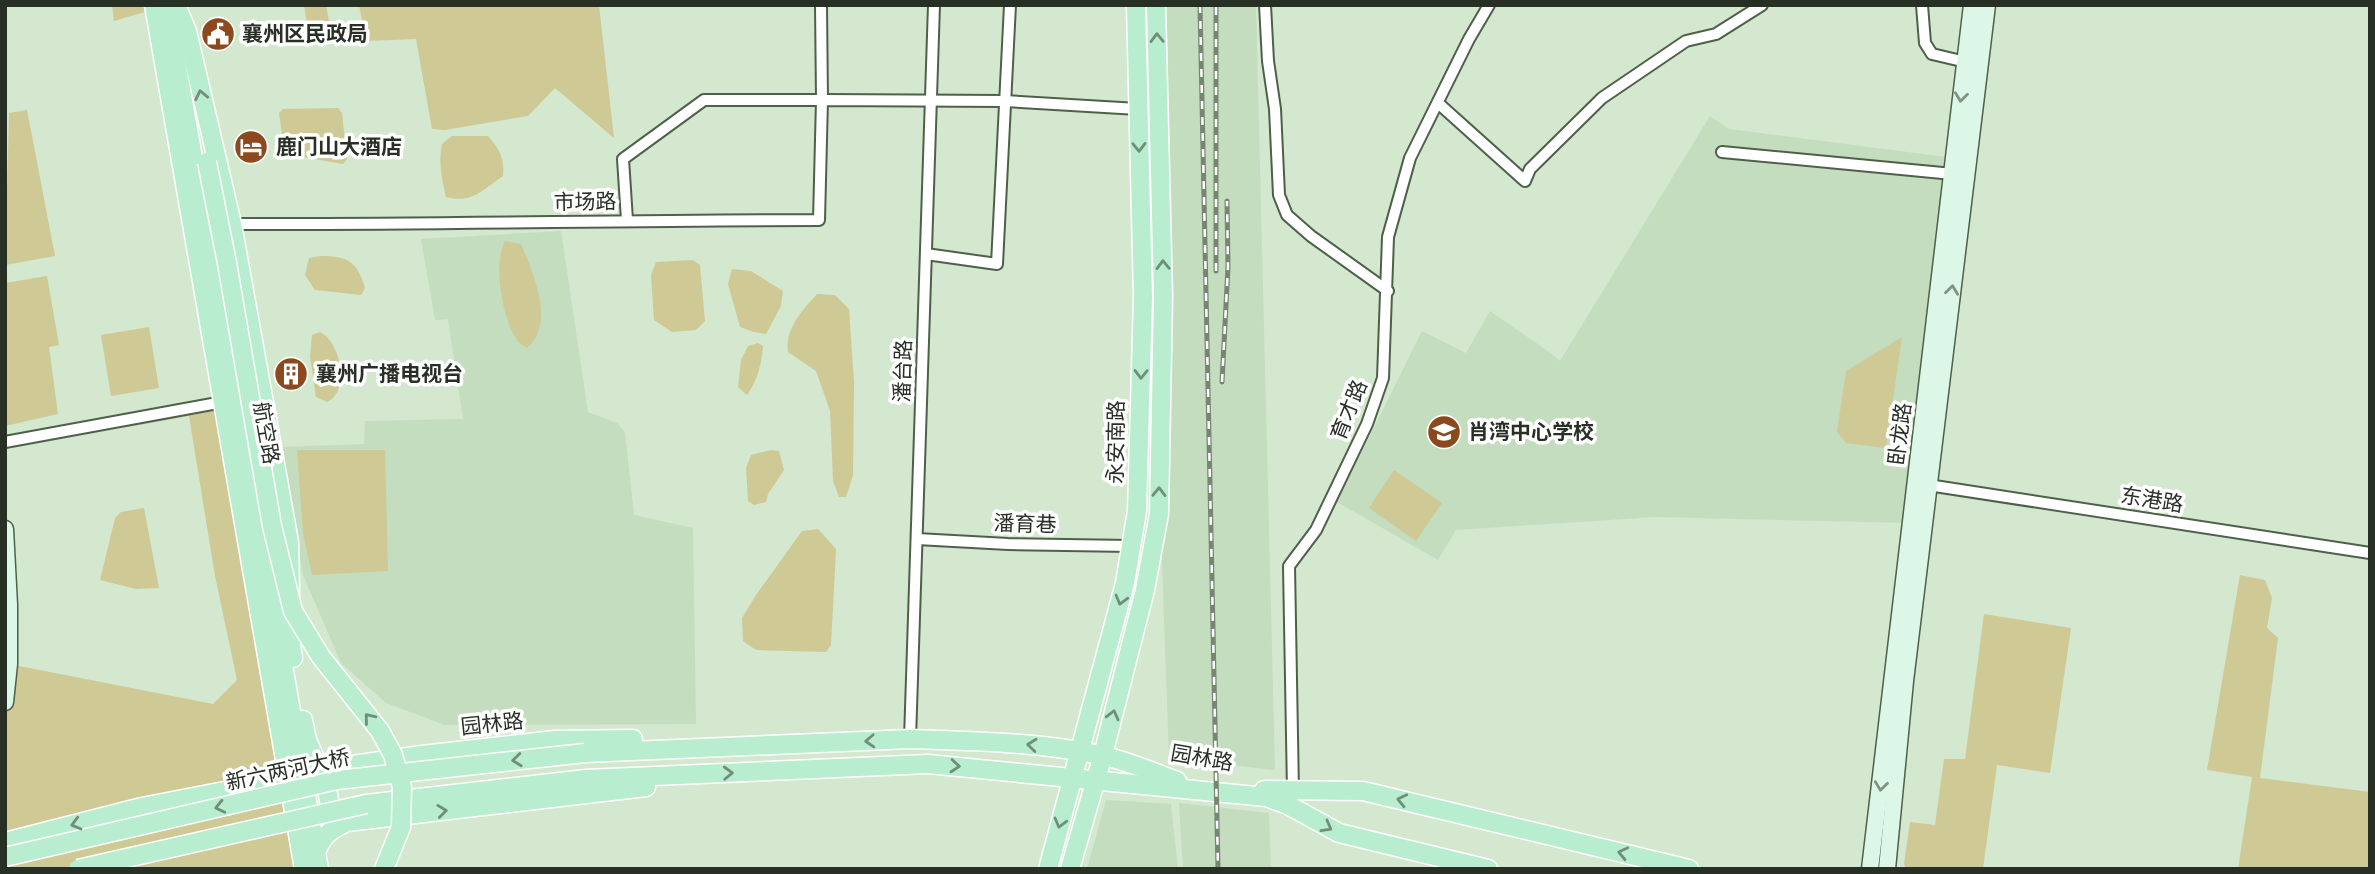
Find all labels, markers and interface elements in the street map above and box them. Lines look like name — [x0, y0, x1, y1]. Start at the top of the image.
public building icon: 襄州区民政局 — [199, 15, 237, 53]
place label: 襄州区民政局 — [242, 20, 368, 45]
one-way arrow — [1149, 32, 1164, 43]
one-way arrow — [195, 89, 210, 101]
one-way arrow — [1954, 92, 1969, 103]
hotel icon: 鹿门山大酒店 — [232, 128, 270, 166]
place label: 鹿门山大酒店 — [276, 133, 402, 158]
one-way arrow — [1131, 142, 1147, 153]
street label: 市场路 — [553, 187, 617, 214]
one-way arrow — [1155, 259, 1170, 270]
one-way arrow — [1944, 284, 1959, 296]
street label: 潘台路 — [888, 339, 915, 403]
building icon: 襄州广播电视台 — [272, 355, 310, 393]
place label: 襄州广播电视台 — [316, 360, 463, 385]
one-way arrow — [1133, 369, 1148, 380]
street label: 育才路 — [1324, 376, 1371, 443]
street label: 航空路 — [250, 400, 285, 466]
street label: 永安南路 — [1101, 400, 1128, 484]
street label: 卧龙路 — [1882, 401, 1915, 467]
school or university icon: 肖湾中心学校 — [1425, 413, 1463, 451]
place label: 肖湾中心学校 — [1468, 418, 1594, 443]
street label: 东港路 — [2119, 481, 2185, 516]
one-way arrow — [1151, 487, 1167, 497]
street label: 潘育巷 — [993, 509, 1057, 536]
one-way arrow — [1114, 594, 1129, 606]
street label: 园林路 — [459, 707, 524, 738]
one-way arrow — [1105, 709, 1119, 721]
one-way arrow — [365, 713, 377, 726]
one-way arrow — [864, 733, 875, 748]
one-way arrow — [1026, 738, 1037, 753]
street label: 园林路 — [1169, 739, 1235, 774]
street label: 新六两河大桥 — [223, 743, 352, 794]
one-way arrow — [511, 753, 523, 768]
one-way arrow — [950, 758, 961, 773]
one-way arrow — [723, 766, 734, 781]
one-way arrow — [1873, 780, 1888, 791]
one-way arrow — [1396, 794, 1408, 809]
one-way arrow — [214, 799, 226, 813]
one-way arrow — [436, 804, 448, 819]
one-way arrow — [70, 816, 82, 830]
one-way arrow — [1054, 817, 1068, 829]
one-way arrow — [1320, 819, 1332, 832]
one-way arrow — [1617, 847, 1629, 861]

